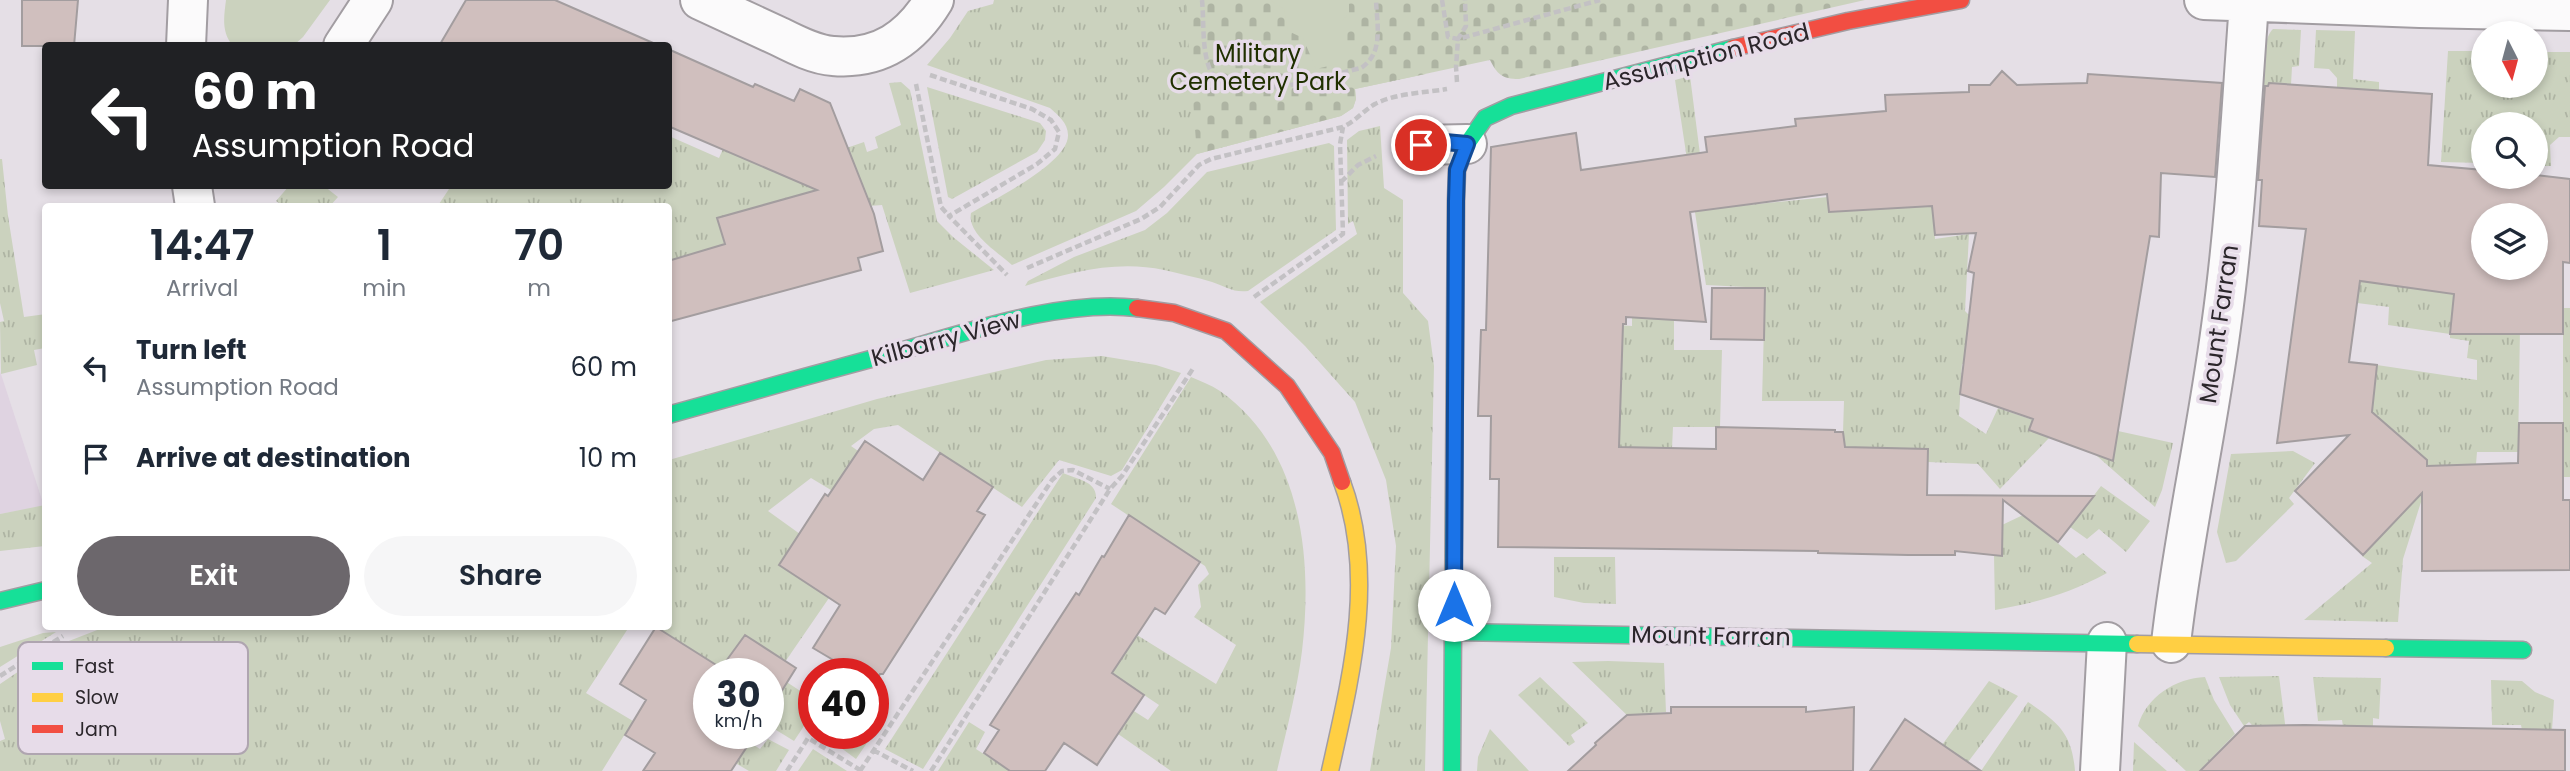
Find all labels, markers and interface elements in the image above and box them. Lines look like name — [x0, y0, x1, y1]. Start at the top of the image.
street label: Assumption Road — [1599, 15, 1813, 98]
north arrow — [2471, 21, 2548, 98]
map controls — [2471, 21, 2548, 280]
park label: Military Cemetery Park — [1170, 37, 1347, 98]
text: 60 m — [192, 58, 317, 126]
icon: left — [77, 70, 168, 161]
button: search — [2471, 112, 2548, 189]
pin — [1391, 115, 1451, 175]
text: Assumption Road — [192, 123, 474, 168]
icon: arrive — [1402, 126, 1440, 164]
button: layers — [2471, 203, 2548, 280]
text: 14:47 — [150, 216, 255, 275]
text: 1 — [377, 216, 392, 275]
text: 70 — [514, 216, 564, 275]
street label: Mount Farran — [2191, 243, 2246, 405]
text: Arrival — [166, 272, 238, 304]
text: min — [362, 272, 406, 304]
text: m — [527, 272, 551, 304]
street label: Kilbarry View — [868, 303, 1024, 374]
text: Turn left — [136, 332, 247, 368]
icon: left — [77, 349, 115, 387]
text: 60 m — [570, 349, 637, 385]
text: Assumption Road — [136, 371, 339, 403]
icon: arrive — [77, 440, 115, 478]
text: Arrive at destination — [136, 440, 411, 476]
text: 10 m — [579, 440, 637, 476]
button: Exit — [77, 536, 350, 616]
button: Share — [364, 536, 637, 616]
position arrow — [1417, 568, 1491, 642]
street label: Mount Farran — [1631, 618, 1791, 653]
legend — [18, 642, 248, 754]
text: Fast — [75, 653, 114, 680]
speed limit sign: 40 — [798, 658, 889, 749]
text: 30 — [717, 670, 761, 719]
text: Slow — [75, 684, 119, 711]
text: km/h — [715, 708, 762, 733]
text: Jam — [75, 716, 117, 743]

